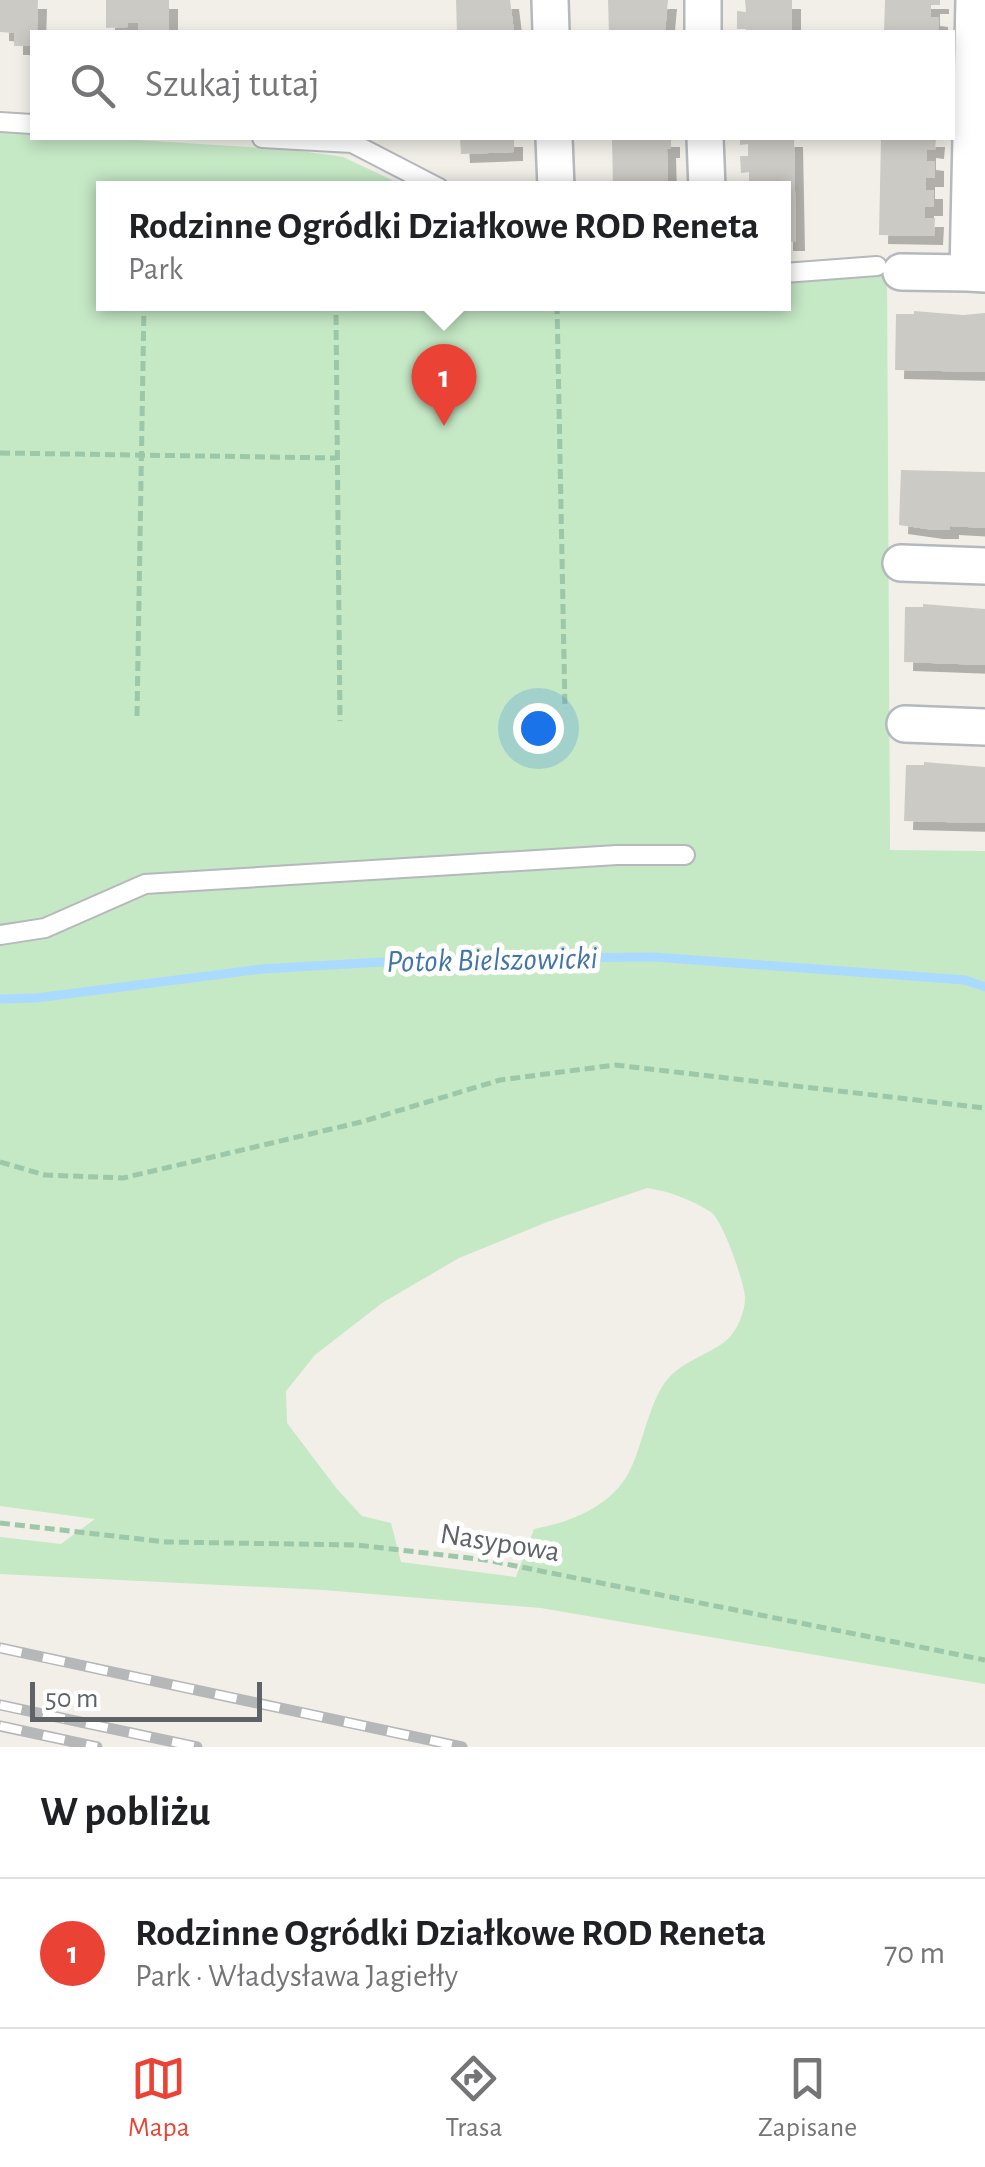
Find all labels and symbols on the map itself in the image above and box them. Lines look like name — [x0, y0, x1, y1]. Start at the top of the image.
pin: 1 — [412, 344, 476, 426]
your location — [513, 703, 564, 754]
water label: Potok Bielszowicki — [386, 942, 598, 978]
street label: Nasypowa — [438, 1519, 562, 1567]
scale bar — [30, 1677, 262, 1722]

